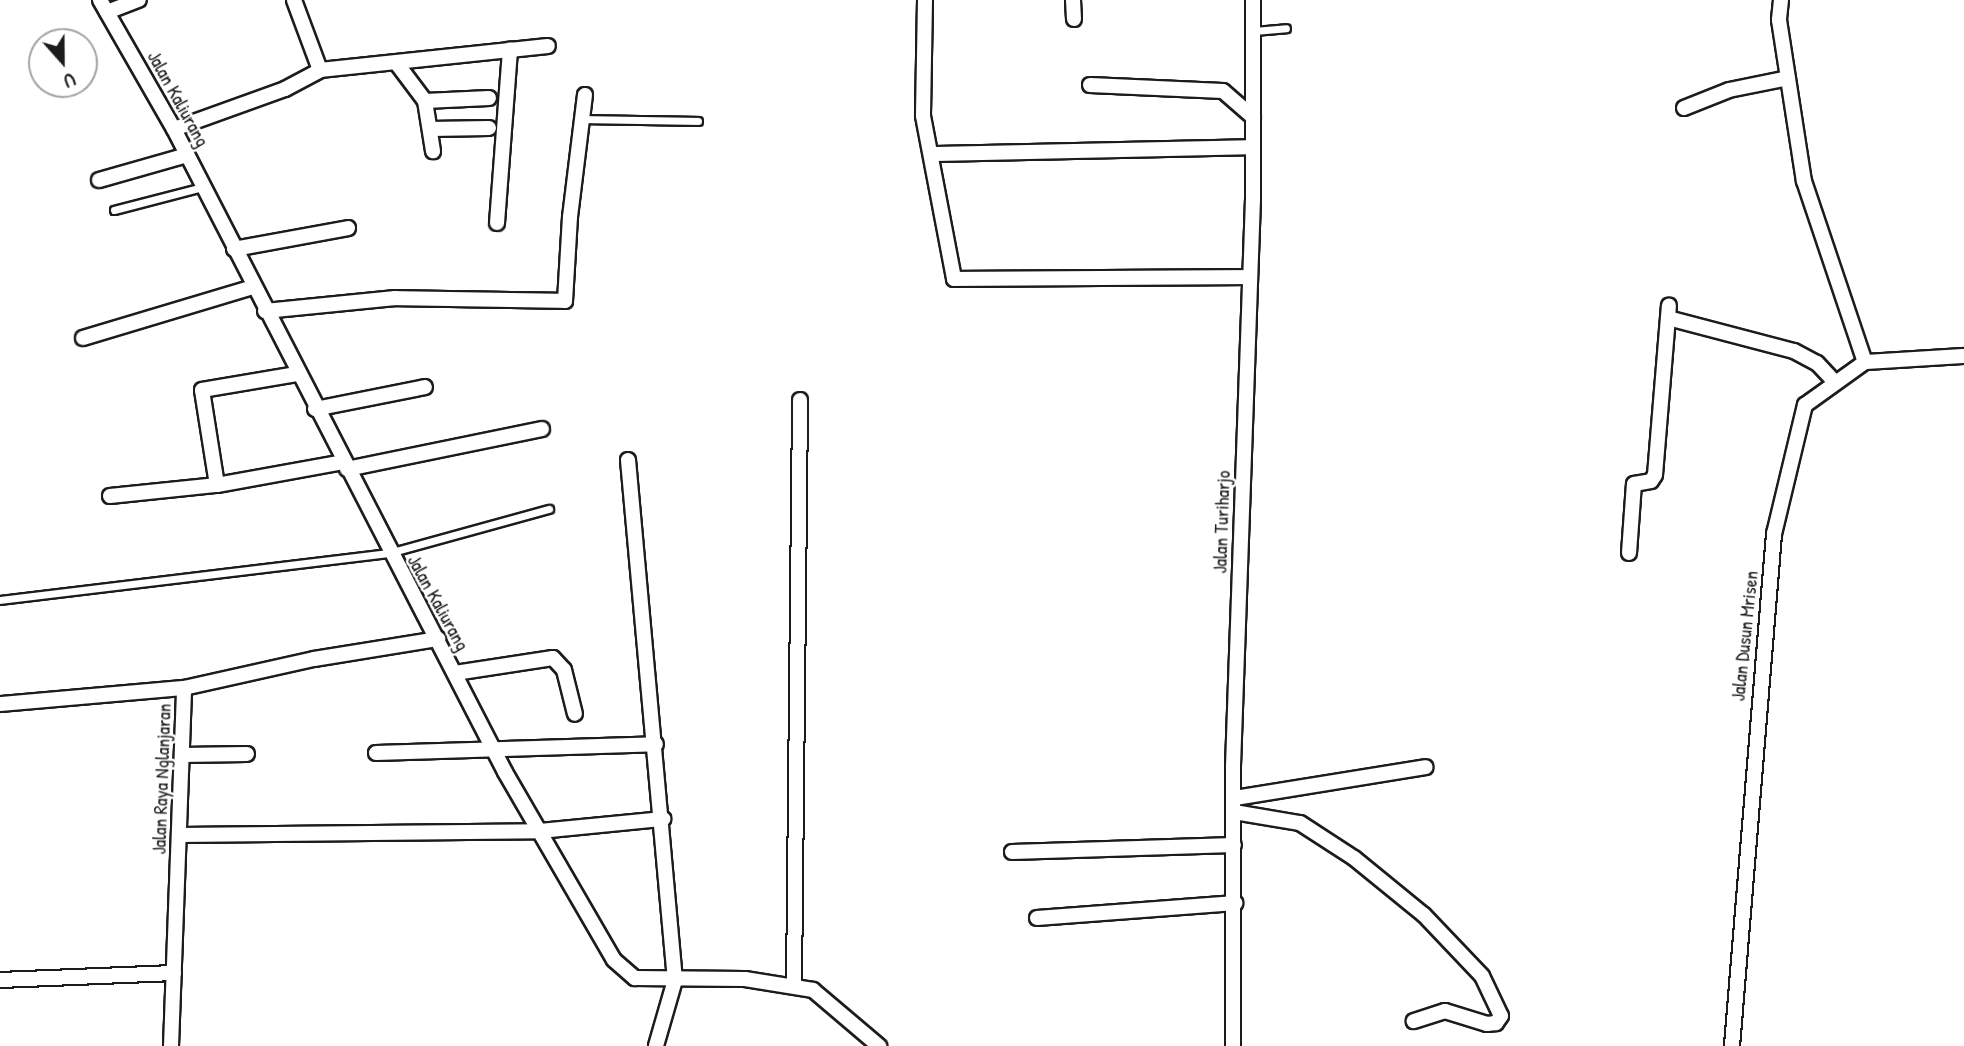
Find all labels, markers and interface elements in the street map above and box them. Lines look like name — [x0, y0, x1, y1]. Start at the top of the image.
north arrow — [28, 28, 98, 98]
street label: Jalan Kaliurang — [142, 47, 214, 151]
text: U — [60, 67, 79, 95]
street label: Jalan Turiharjo — [1209, 470, 1235, 574]
street label: Jalan Kaliurang — [402, 551, 474, 655]
street label: Jalan Dusun Mrisen — [1727, 570, 1763, 702]
street label: Jalan Raya Nglanjaran — [148, 703, 176, 855]

